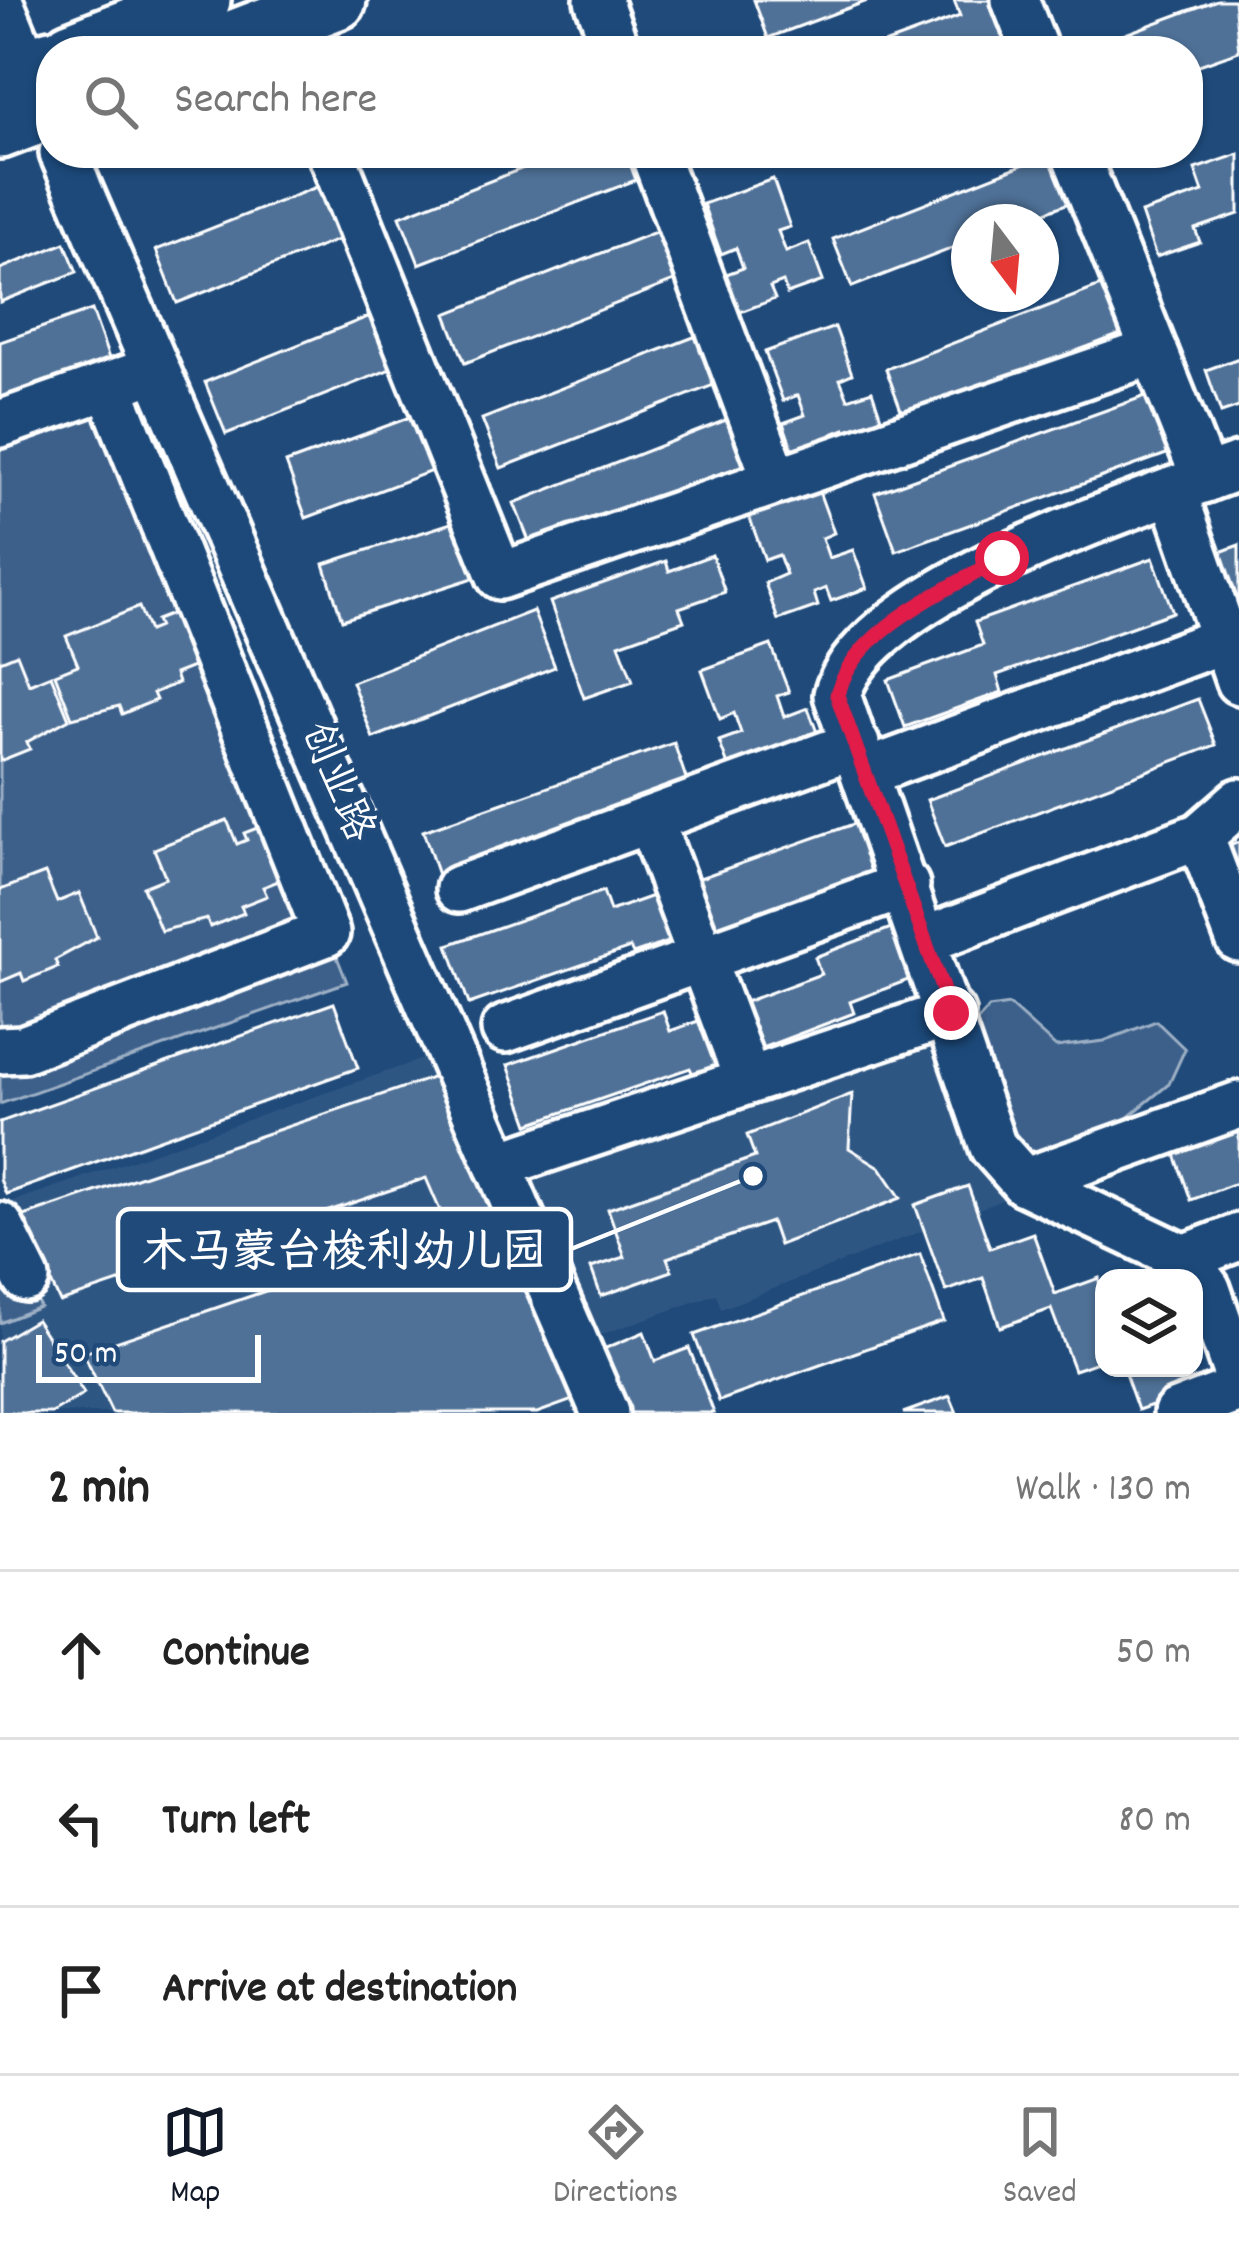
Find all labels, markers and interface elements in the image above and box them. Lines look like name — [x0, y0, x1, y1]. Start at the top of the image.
search box — [36, 36, 1203, 168]
icon: search — [78, 69, 144, 135]
text: Search here — [174, 70, 377, 134]
north arrow — [951, 204, 1059, 312]
route start — [975, 531, 1029, 585]
street label: 创业路 — [282, 713, 386, 853]
route end — [924, 986, 978, 1040]
callout: 木马蒙台梭利幼儿园 — [118, 1209, 571, 1290]
text: 木马蒙台梭利幼儿园 — [141, 1224, 547, 1288]
map controls — [1095, 1269, 1203, 1377]
button: layers — [1095, 1269, 1203, 1377]
scale bar — [36, 1329, 261, 1382]
text: 50 m — [54, 1332, 118, 1379]
text: 2 min — [48, 1455, 150, 1527]
text: Walk · 130 m — [1015, 1464, 1191, 1519]
icon: ahead — [48, 1622, 114, 1688]
text: Continue — [162, 1623, 310, 1687]
text: 50 m — [1116, 1627, 1191, 1682]
icon: left — [48, 1790, 114, 1856]
text: Turn left — [162, 1791, 310, 1855]
text: 80 m — [1118, 1795, 1191, 1850]
icon: arrive — [48, 1958, 114, 2024]
text: Arrive at destination — [162, 1959, 517, 2023]
tab: Map — [162, 2099, 228, 2218]
tab: Directions — [553, 2099, 678, 2218]
tab: Saved — [1003, 2099, 1077, 2218]

